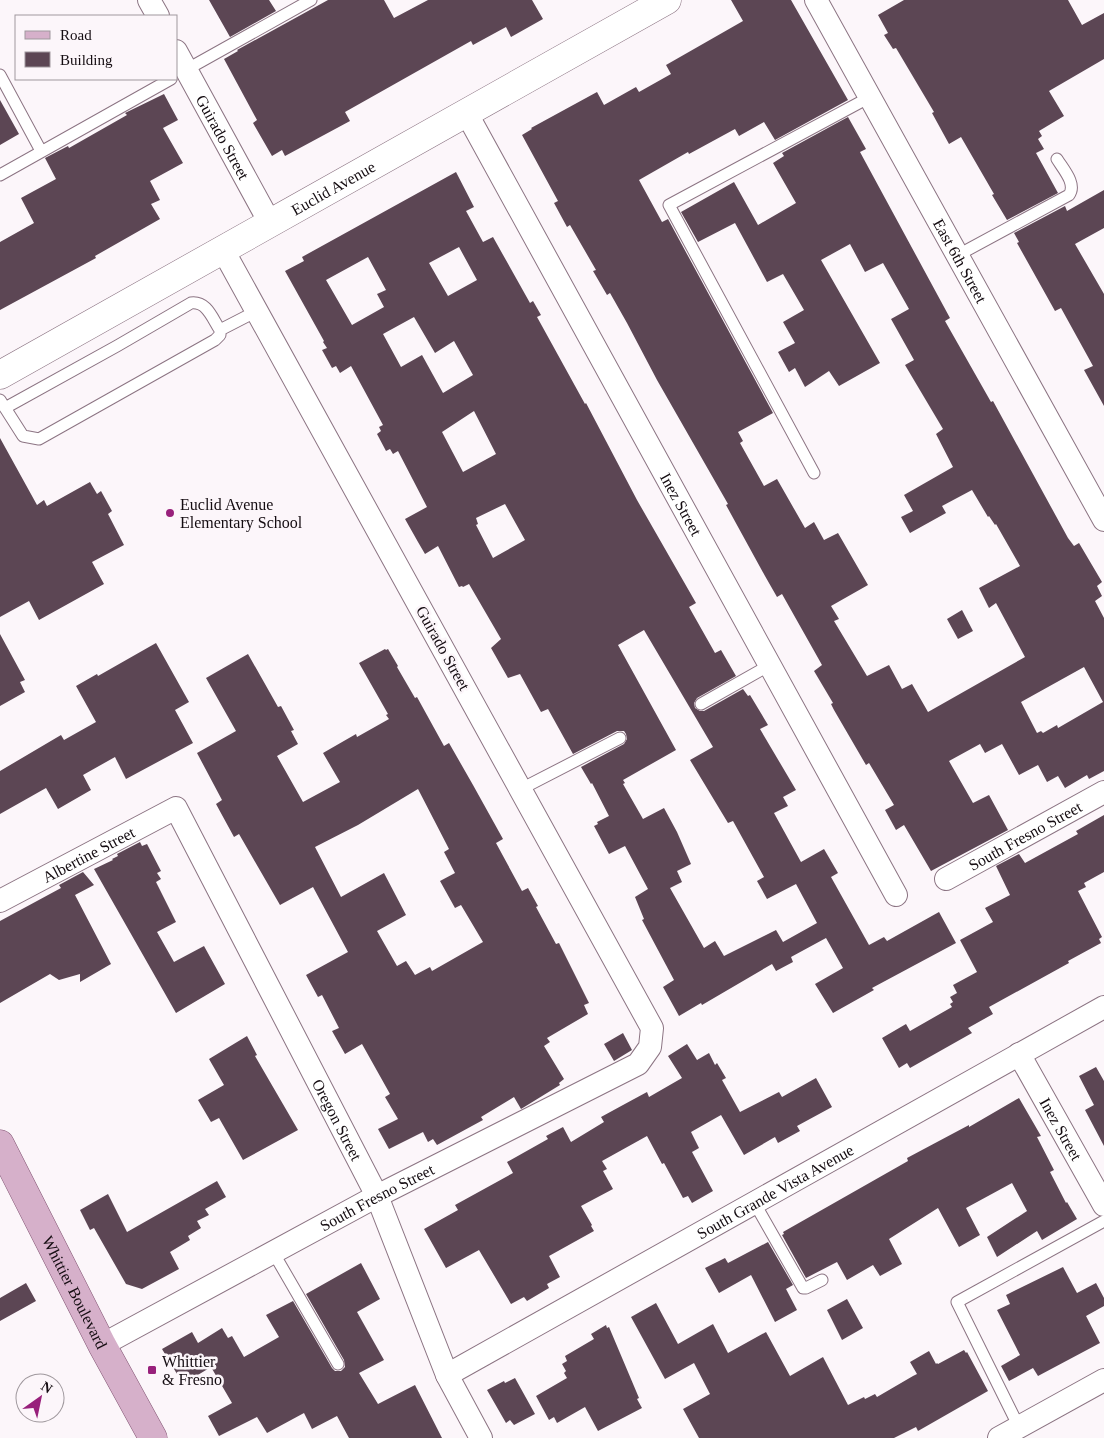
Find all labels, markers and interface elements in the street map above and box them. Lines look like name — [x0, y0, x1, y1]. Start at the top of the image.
legend — [15, 15, 178, 80]
text: Road — [60, 27, 92, 43]
text: Building — [60, 52, 113, 68]
street label: Guirado Street — [193, 92, 253, 183]
street label: Euclid Avenue — [288, 157, 378, 218]
street label: East 6th Street — [930, 216, 991, 306]
street label: Inez Street — [657, 470, 706, 539]
place label: Euclid Avenue Elementary School — [180, 496, 303, 532]
marker: Euclid Avenue Elementary School — [164, 507, 176, 519]
street label: Guirado Street — [413, 603, 473, 694]
street label: South Fresno Street — [965, 797, 1085, 873]
street label: Albertine Street — [39, 823, 138, 886]
street label: Oregon Street — [309, 1076, 366, 1164]
street label: Inez Street — [1037, 1095, 1086, 1164]
street label: South Grande Vista Avenue — [694, 1141, 856, 1242]
street label: South Fresno Street — [317, 1160, 437, 1234]
street label: Whittier Boulevard — [39, 1233, 111, 1351]
place label: Whittier & Fresno — [162, 1353, 222, 1388]
marker: Whittier & Fresno — [146, 1364, 158, 1376]
north arrow — [15, 1373, 65, 1423]
text: N — [38, 1378, 55, 1397]

